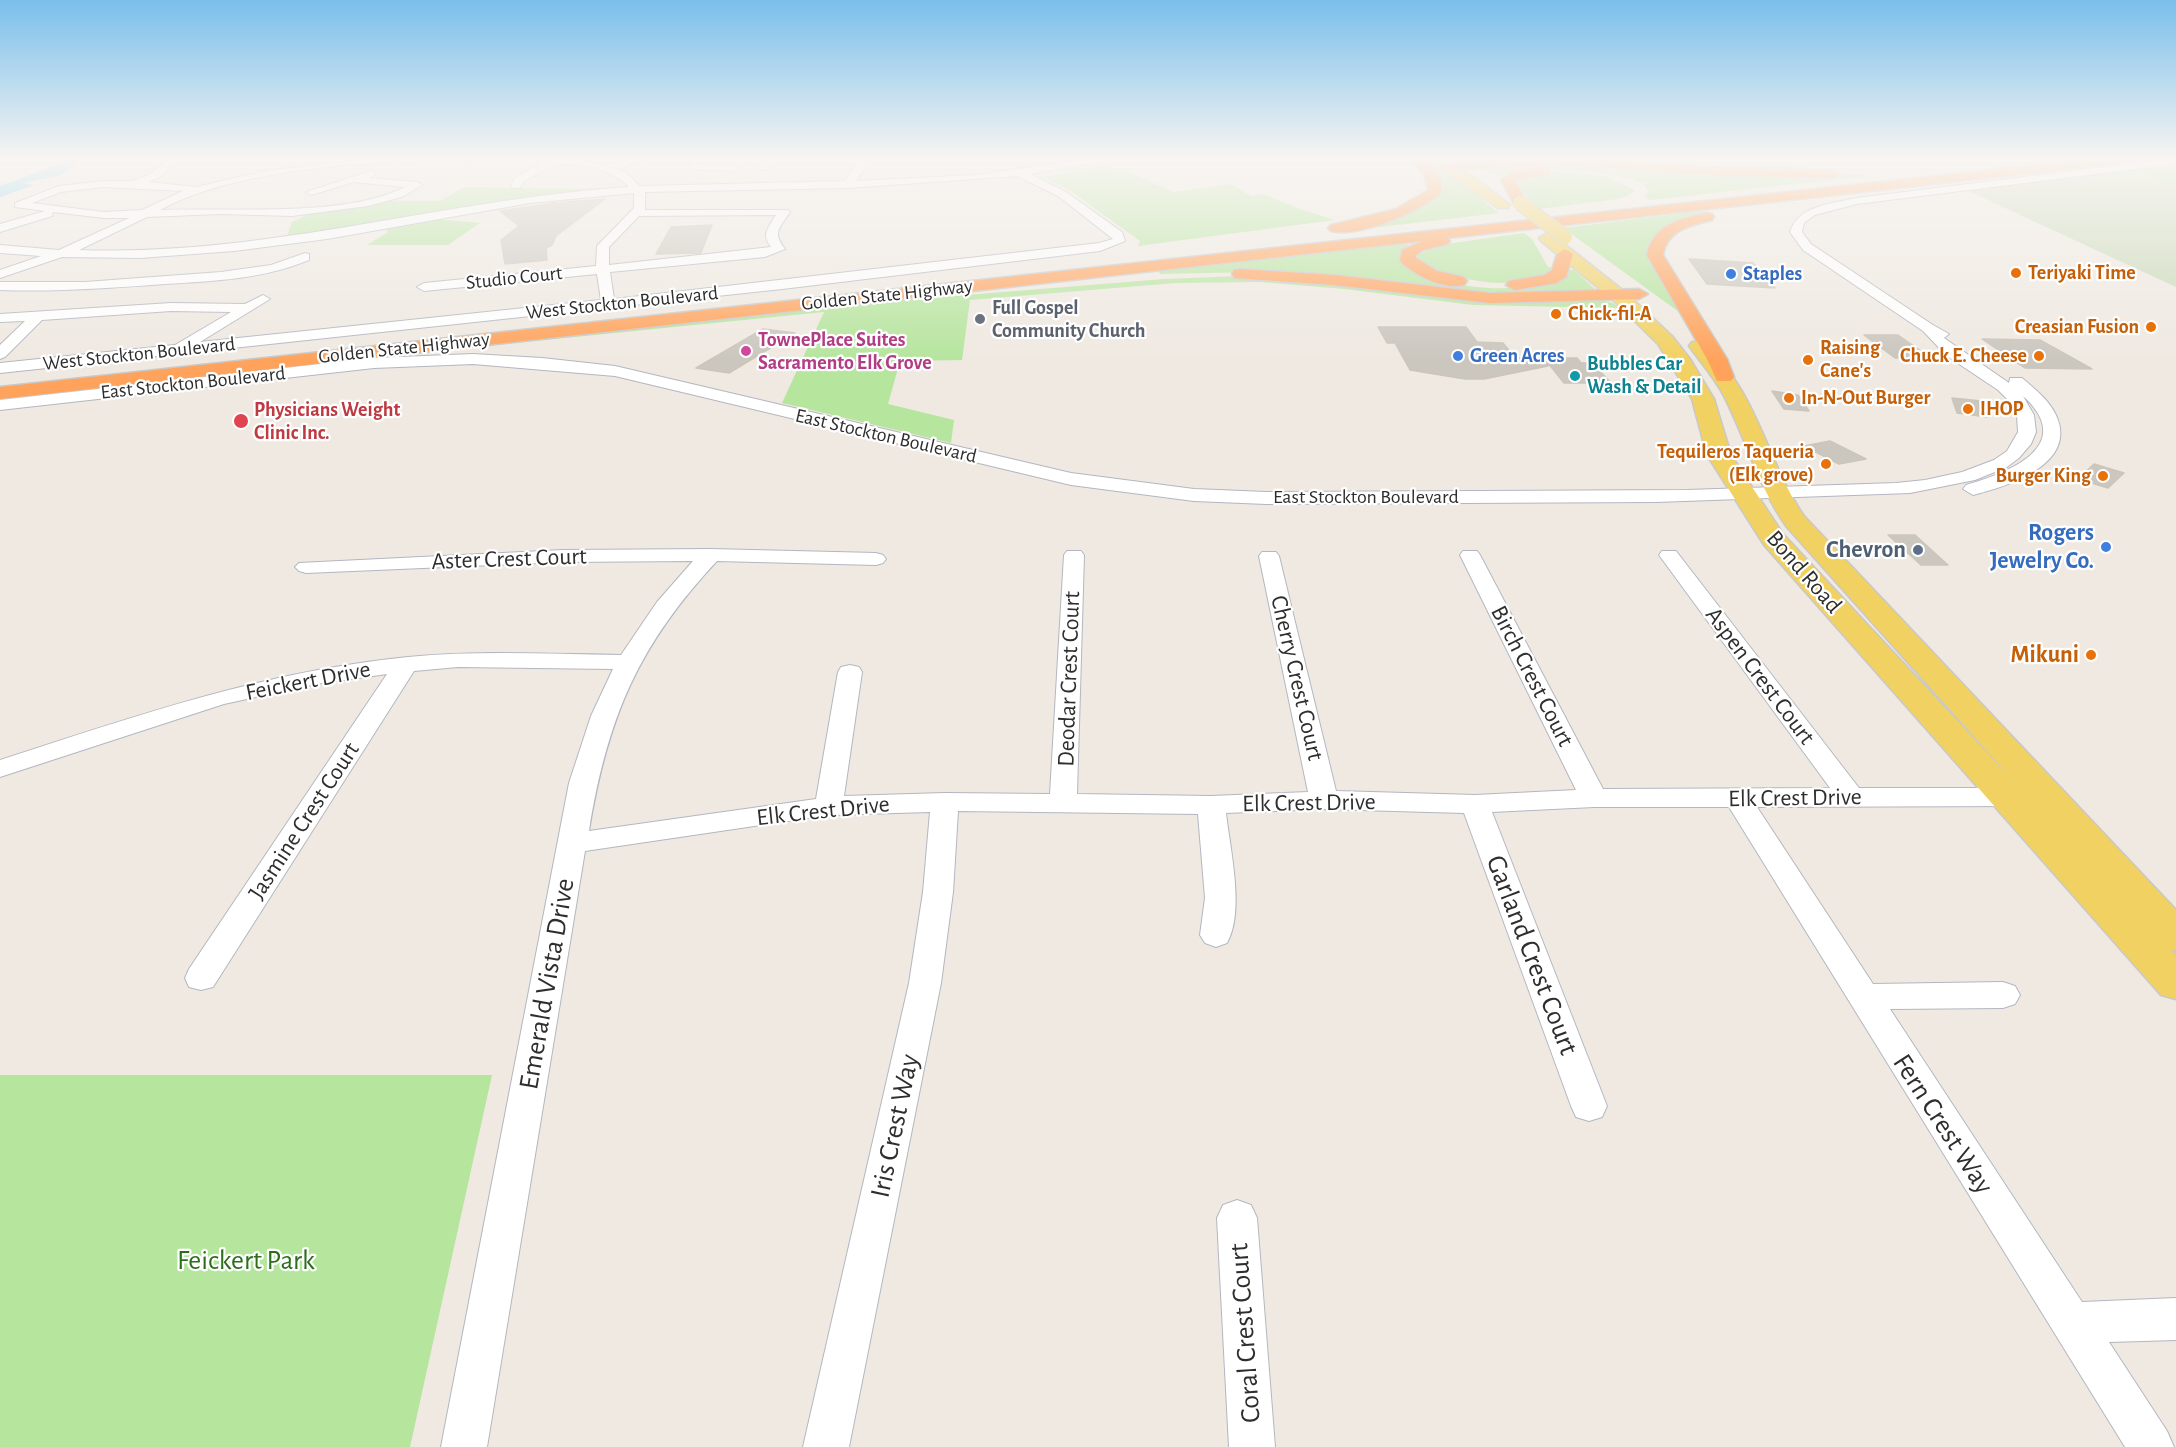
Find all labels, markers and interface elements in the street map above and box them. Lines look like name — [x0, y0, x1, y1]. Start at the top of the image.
street label: Studio Court — [465, 261, 563, 295]
place label: Teriyaki Time — [2028, 261, 2136, 285]
place label: Staples — [1743, 262, 1802, 286]
marker: Teriyaki Time — [2009, 266, 2023, 280]
marker: Staples — [1724, 267, 1738, 281]
street label: Golden State Highway — [800, 274, 974, 316]
street label: West Stockton Boulevard — [525, 281, 719, 325]
place label: Full Gospel Community Church — [992, 296, 1145, 343]
place label: Chick-fil-A — [1568, 302, 1652, 326]
marker: Chick-fil-A — [1549, 307, 1563, 321]
marker: Full Gospel Community Church — [973, 312, 987, 326]
place label: Creasian Fusion — [2015, 315, 2139, 339]
marker: Creasian Fusion — [2144, 320, 2158, 334]
street label: Golden State Highway — [317, 327, 491, 369]
place label: TownePlace Suites Sacramento Elk Grove — [758, 328, 932, 375]
street label: West Stockton Boulevard — [42, 332, 236, 376]
place label: Raising Cane's — [1820, 336, 1880, 383]
marker: TownePlace Suites Sacramento Elk Grove — [739, 344, 753, 358]
place label: Green Acres — [1470, 344, 1564, 368]
place label: Chuck E. Cheese — [1900, 344, 2027, 368]
marker: Green Acres — [1451, 349, 1465, 363]
marker: Chuck E. Cheese — [2032, 349, 2046, 363]
place label: Bubbles Car Wash & Detail — [1587, 352, 1701, 399]
marker: Raising Cane's — [1801, 353, 1815, 367]
street label: East Stockton Boulevard — [99, 361, 287, 405]
marker: Bubbles Car Wash & Detail — [1568, 369, 1582, 383]
place label: In-N-Out Burger — [1801, 386, 1930, 410]
marker: In-N-Out Burger — [1782, 391, 1796, 405]
place label: IHOP — [1980, 397, 2023, 421]
place label: Physicians Weight Clinic Inc. — [254, 398, 400, 445]
marker: IHOP — [1961, 402, 1975, 416]
street label: East Stockton Boulevard — [793, 403, 979, 469]
marker: Physicians Weight Clinic Inc. — [232, 412, 250, 430]
place label: Tequileros Taqueria (Elk grove) — [1657, 440, 1814, 487]
marker: Tequileros Taqueria (Elk grove) — [1819, 457, 1833, 471]
place label: Burger King — [1995, 464, 2091, 488]
marker: Burger King — [2096, 469, 2110, 483]
street label: East Stockton Boulevard — [1273, 485, 1459, 509]
place label: Rogers Jewelry Co. — [1990, 519, 2094, 575]
street label: Bond Road — [1760, 525, 1848, 619]
place label: Chevron — [1826, 536, 1906, 564]
marker: Rogers Jewelry Co. — [2099, 540, 2113, 554]
street label: Aster Crest Court — [431, 542, 587, 576]
marker: Chevron — [1911, 543, 1925, 557]
street label: Deodar Crest Court — [1052, 591, 1086, 767]
street label: Cherry Crest Court — [1264, 593, 1330, 763]
street label: Birch Crest Court — [1484, 601, 1580, 751]
street label: Aspen Crest Court — [1699, 602, 1821, 750]
place label: Mikuni — [2010, 641, 2079, 669]
marker: Mikuni — [2084, 648, 2098, 662]
street label: Feickert Drive — [243, 655, 373, 707]
street label: Jasmine Crest Court — [242, 737, 366, 905]
street label: Elk Crest Drive — [1728, 782, 1862, 814]
street label: Elk Crest Drive — [1242, 787, 1376, 819]
street label: Elk Crest Drive — [755, 790, 891, 832]
street label: Garland Crest Court — [1479, 851, 1585, 1059]
street label: Emerald Vista Drive — [512, 876, 582, 1092]
street label: Fern Crest Way — [1885, 1048, 2001, 1200]
street label: Iris Crest Way — [863, 1051, 927, 1201]
street label: Coral Crest Court — [1222, 1242, 1268, 1424]
park label: Feickert Park — [177, 1244, 315, 1278]

